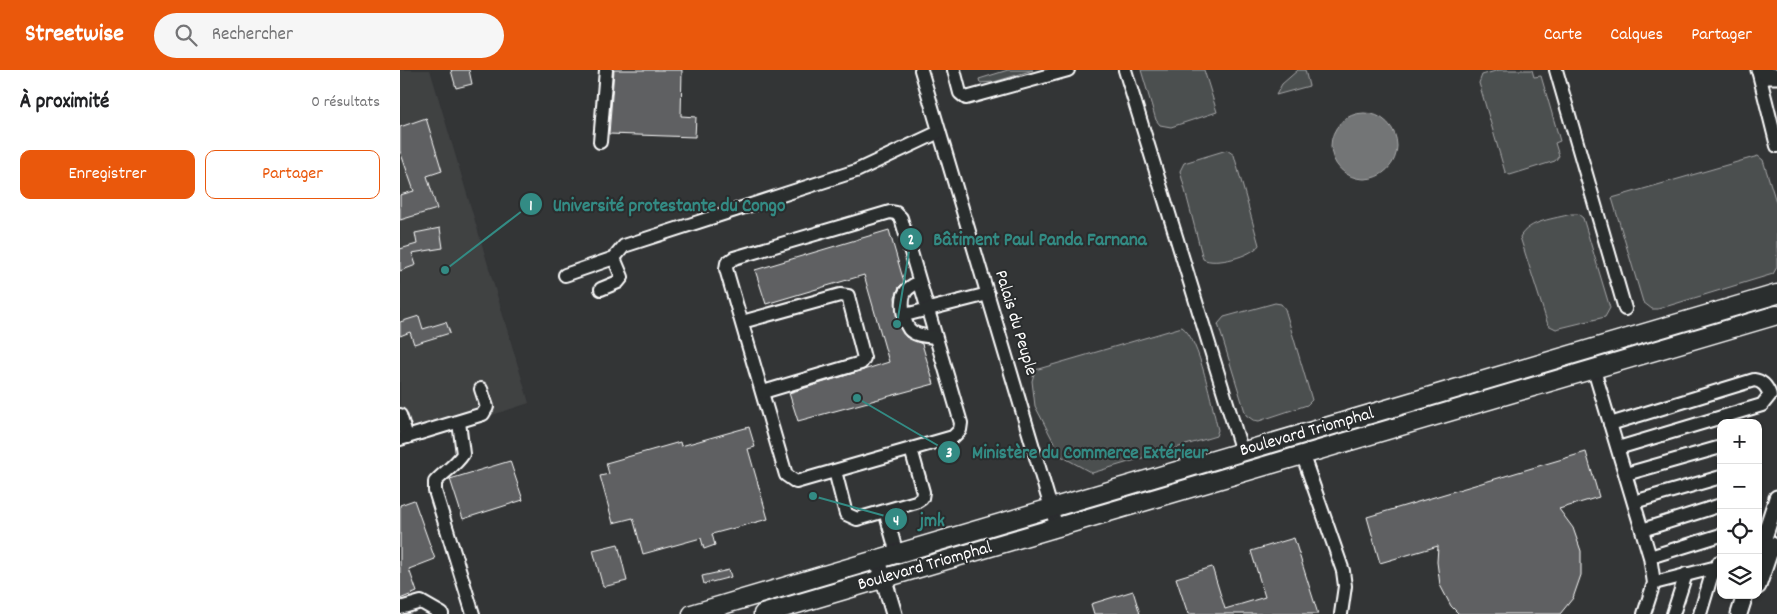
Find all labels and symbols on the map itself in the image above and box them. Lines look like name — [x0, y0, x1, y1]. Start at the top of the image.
callout: Université protestante du Congo — [518, 187, 796, 221]
text: Université protestante du Congo — [553, 194, 786, 221]
text: 1 — [529, 196, 533, 218]
callout: Bâtiment Paul Panda Farnana — [899, 222, 1157, 256]
text: Bâtiment Paul Panda Farnana — [933, 228, 1148, 255]
text: 2 — [908, 230, 914, 252]
street label: Palais du Peuple — [987, 267, 1043, 379]
street label: Boulevard Triomphal — [1237, 402, 1378, 464]
callout: Ministère du Commerce Extérieur — [937, 435, 1218, 469]
text: Ministère du Commerce Extérieur — [972, 441, 1209, 468]
text: 3 — [946, 443, 953, 465]
callout: jmk — [884, 502, 955, 536]
text: jmk — [917, 509, 945, 536]
text: 4 — [893, 511, 899, 533]
street label: Boulevard Triomphal — [855, 536, 996, 598]

